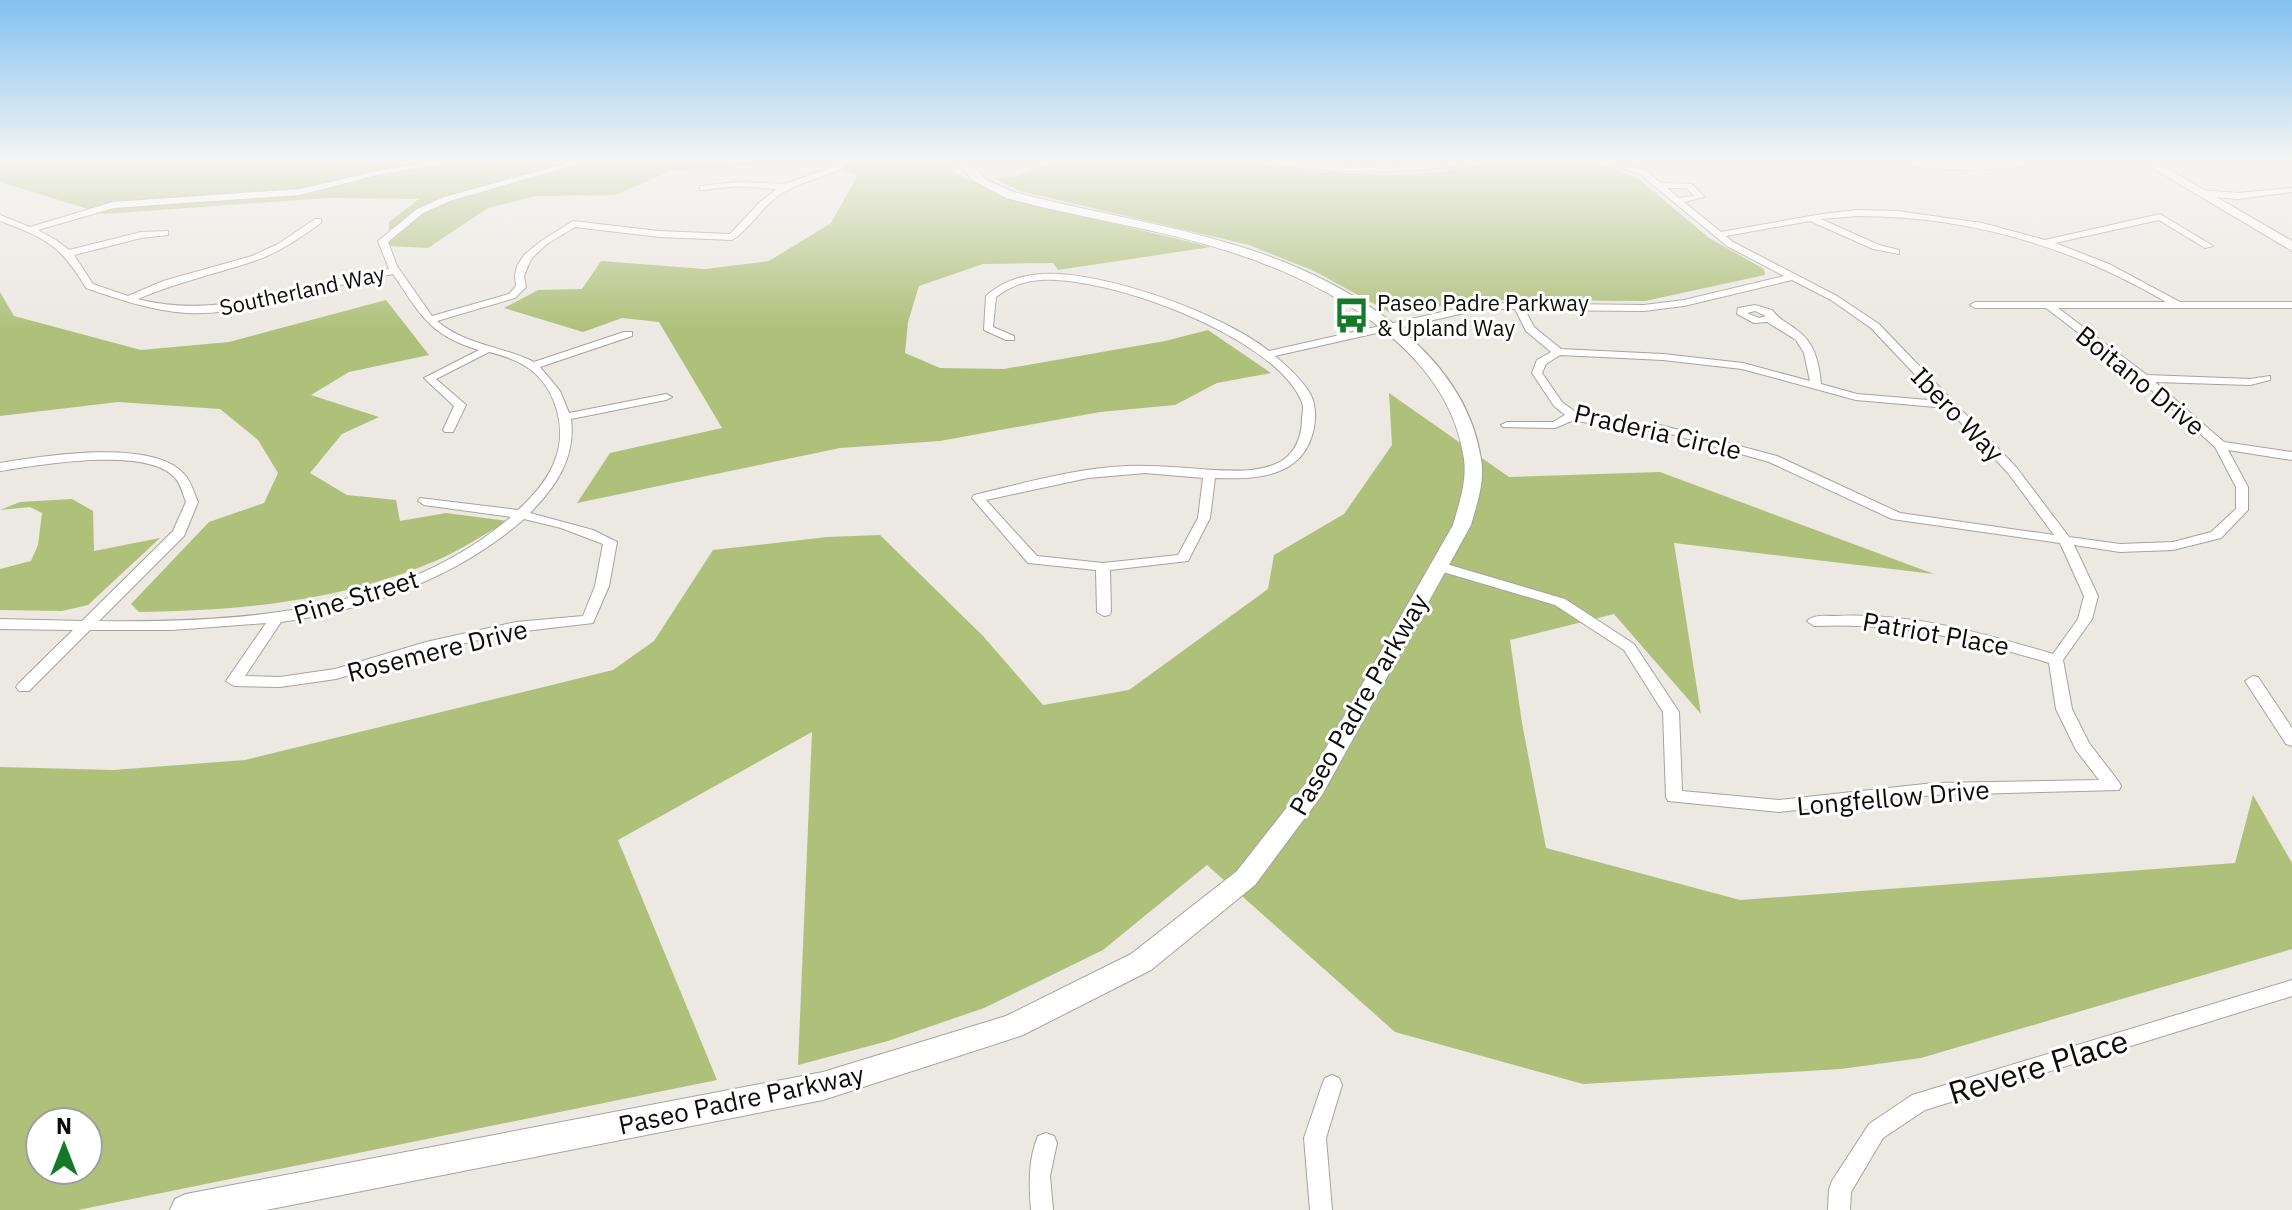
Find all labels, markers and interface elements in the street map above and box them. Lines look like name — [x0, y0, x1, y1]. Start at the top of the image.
street label: Southerland Way — [217, 258, 387, 322]
place label: Paseo Padre Parkway & Upland Way — [1377, 288, 1589, 342]
bus stop icon: Paseo Padre Parkway & Upland Way — [1332, 296, 1370, 334]
street label: Boitano Drive — [2069, 317, 2213, 443]
street label: Ibero Way — [1904, 359, 2012, 469]
street label: Praderia Circle — [1571, 395, 1745, 467]
street label: Pine Street — [289, 561, 423, 631]
street label: Paseo Padre Parkway — [1281, 587, 1435, 821]
street label: Patriot Place — [1860, 603, 2012, 663]
street label: Rosemere Drive — [343, 611, 531, 689]
street label: Longfellow Drive — [1795, 772, 1991, 822]
street label: Revere Place — [1943, 1019, 2133, 1113]
street label: Paseo Padre Parkway — [615, 1056, 867, 1142]
north arrow — [24, 1106, 104, 1186]
text: N — [56, 1111, 72, 1140]

